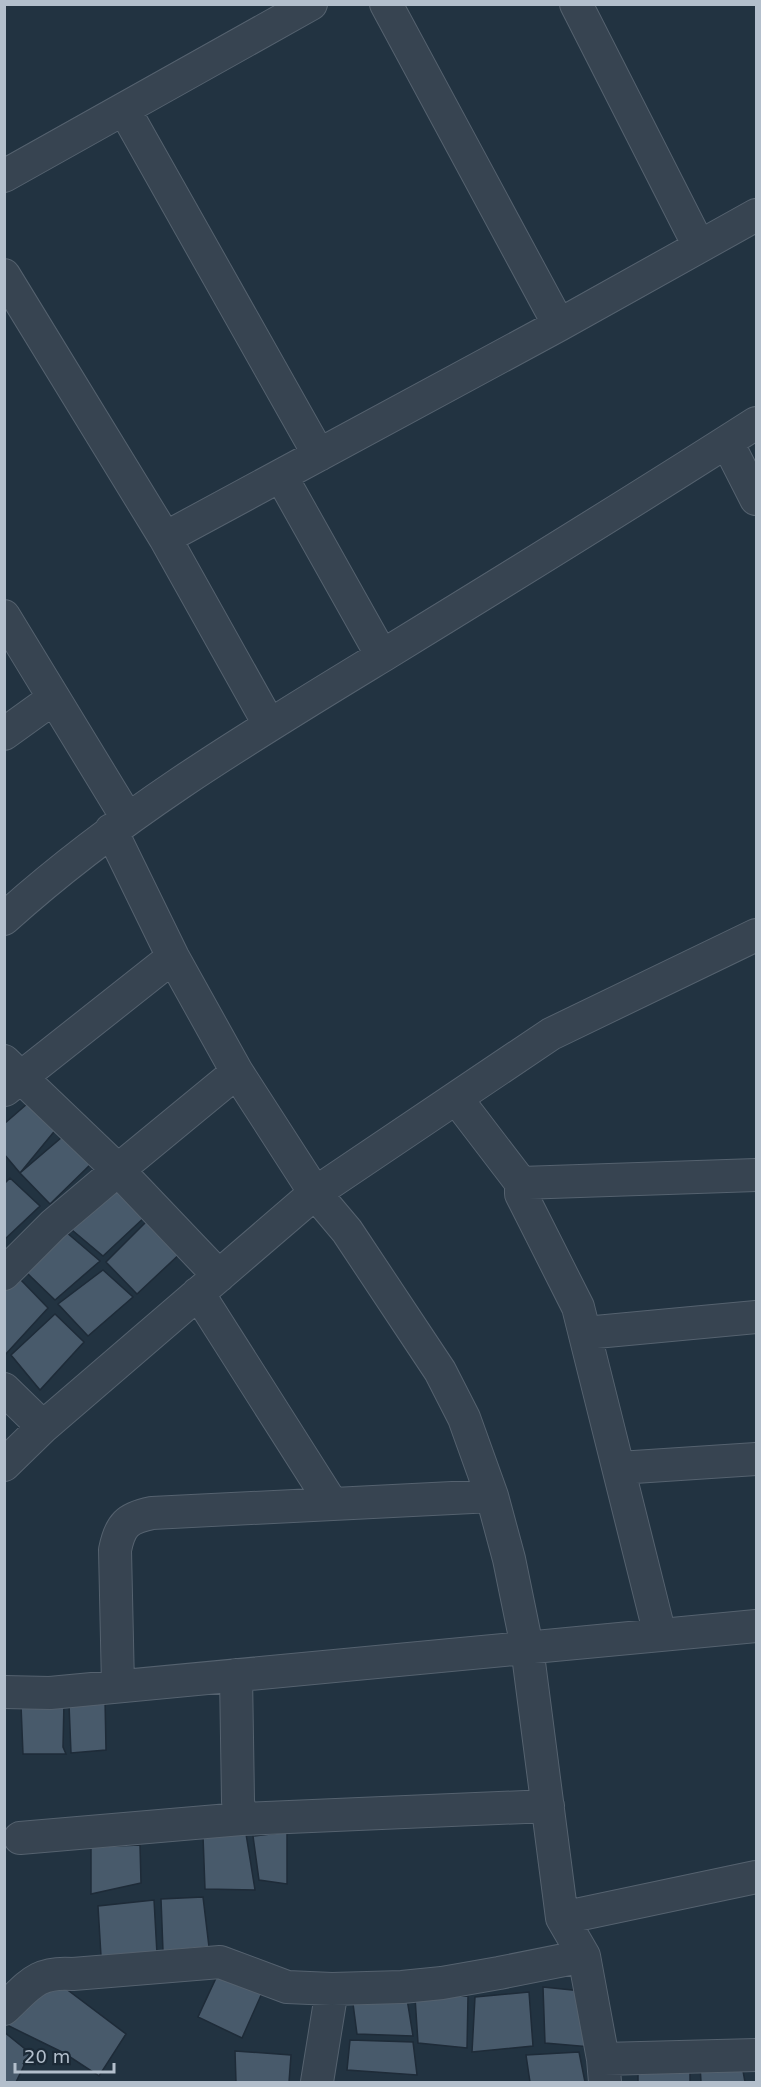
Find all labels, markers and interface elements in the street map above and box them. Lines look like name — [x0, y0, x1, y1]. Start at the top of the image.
scale bar — [15, 2036, 114, 2074]
text: 20 m — [24, 2046, 70, 2067]

